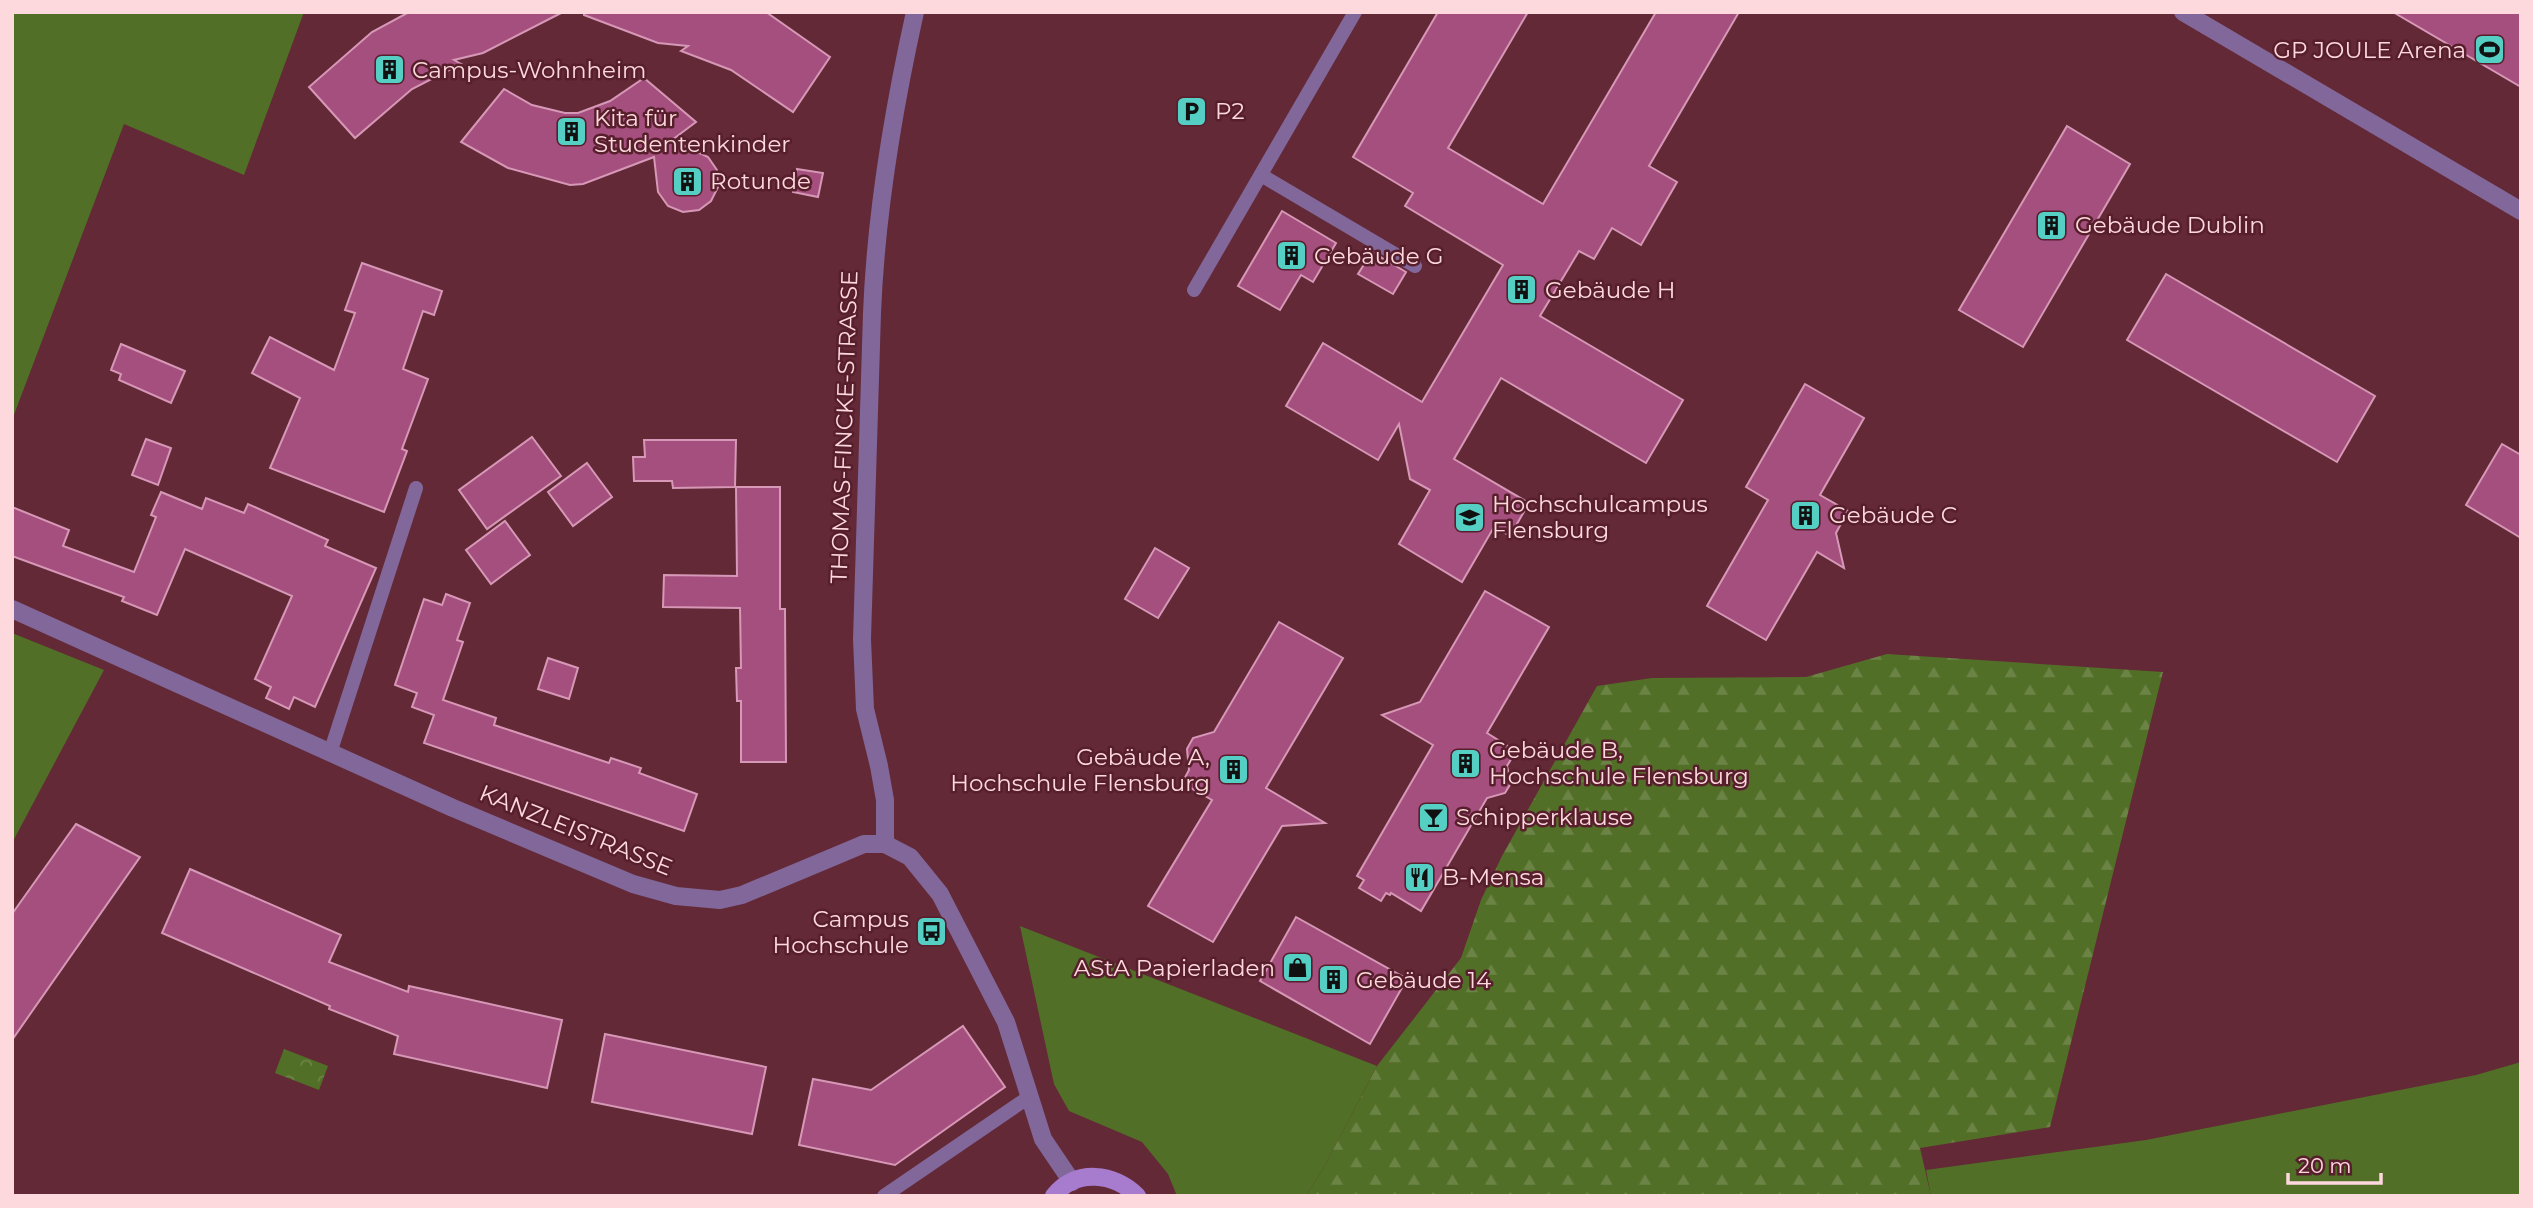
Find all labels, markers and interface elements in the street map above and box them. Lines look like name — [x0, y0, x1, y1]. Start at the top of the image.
sports icon: GP JOULE Arena — [2472, 33, 2506, 67]
place label: GP JOULE Arena — [2273, 36, 2466, 64]
building icon: Campus-Wohnheim — [372, 53, 406, 87]
place label: Campus-Wohnheim — [412, 56, 647, 84]
parking icon: P2 — [1175, 94, 1209, 128]
place label: P2 — [1215, 97, 1244, 125]
place label: Kita für Studentenkinder — [594, 104, 791, 158]
building icon: Kita für Studentenkinder — [554, 114, 588, 148]
building icon: Rotunde — [670, 164, 704, 198]
place label: Rotunde — [710, 167, 811, 195]
building icon: Gebäude Dublin — [2035, 208, 2069, 242]
place label: Gebäude Dublin — [2075, 211, 2265, 239]
building icon: Gebäude G — [1274, 239, 1308, 273]
place label: Gebäude G — [1314, 242, 1444, 270]
street label: THOMAS-FINCKE-STRASSE — [825, 270, 863, 584]
building icon: Gebäude H — [1505, 273, 1539, 307]
place label: Gebäude H — [1545, 276, 1675, 304]
place label: Hochschulcampus Flensburg — [1492, 490, 1708, 544]
building icon: Gebäude C — [1789, 498, 1823, 532]
school or university icon: Hochschulcampus Flensburg — [1452, 500, 1486, 534]
place label: Gebäude C — [1829, 501, 1957, 529]
place label: Gebäude B, Hochschule Flensburg — [1489, 736, 1749, 790]
place label: Gebäude A, Hochschule Flensburg — [950, 743, 1210, 797]
building icon: Gebäude B, Hochschule Flensburg — [1449, 746, 1483, 780]
building icon: Gebäude A, Hochschule Flensburg — [1216, 753, 1250, 787]
street label: KANZLEISTRASSE — [475, 778, 677, 882]
bar icon: Schipperklause — [1416, 800, 1450, 834]
place label: Schipperklause — [1456, 803, 1633, 831]
restaurant icon: B-Mensa — [1402, 860, 1436, 894]
place label: B-Mensa — [1442, 863, 1544, 891]
place label: Campus Hochschule — [772, 905, 909, 959]
bus stop icon: Campus Hochschule — [915, 915, 949, 949]
shop icon: AStA Papierladen — [1281, 951, 1315, 985]
place label: AStA Papierladen — [1074, 954, 1275, 982]
building icon: Gebäude 14 — [1316, 963, 1350, 997]
place label: Gebäude 14 — [1356, 966, 1491, 994]
scale bar — [2288, 1142, 2381, 1186]
text: 20 m — [2298, 1153, 2352, 1178]

